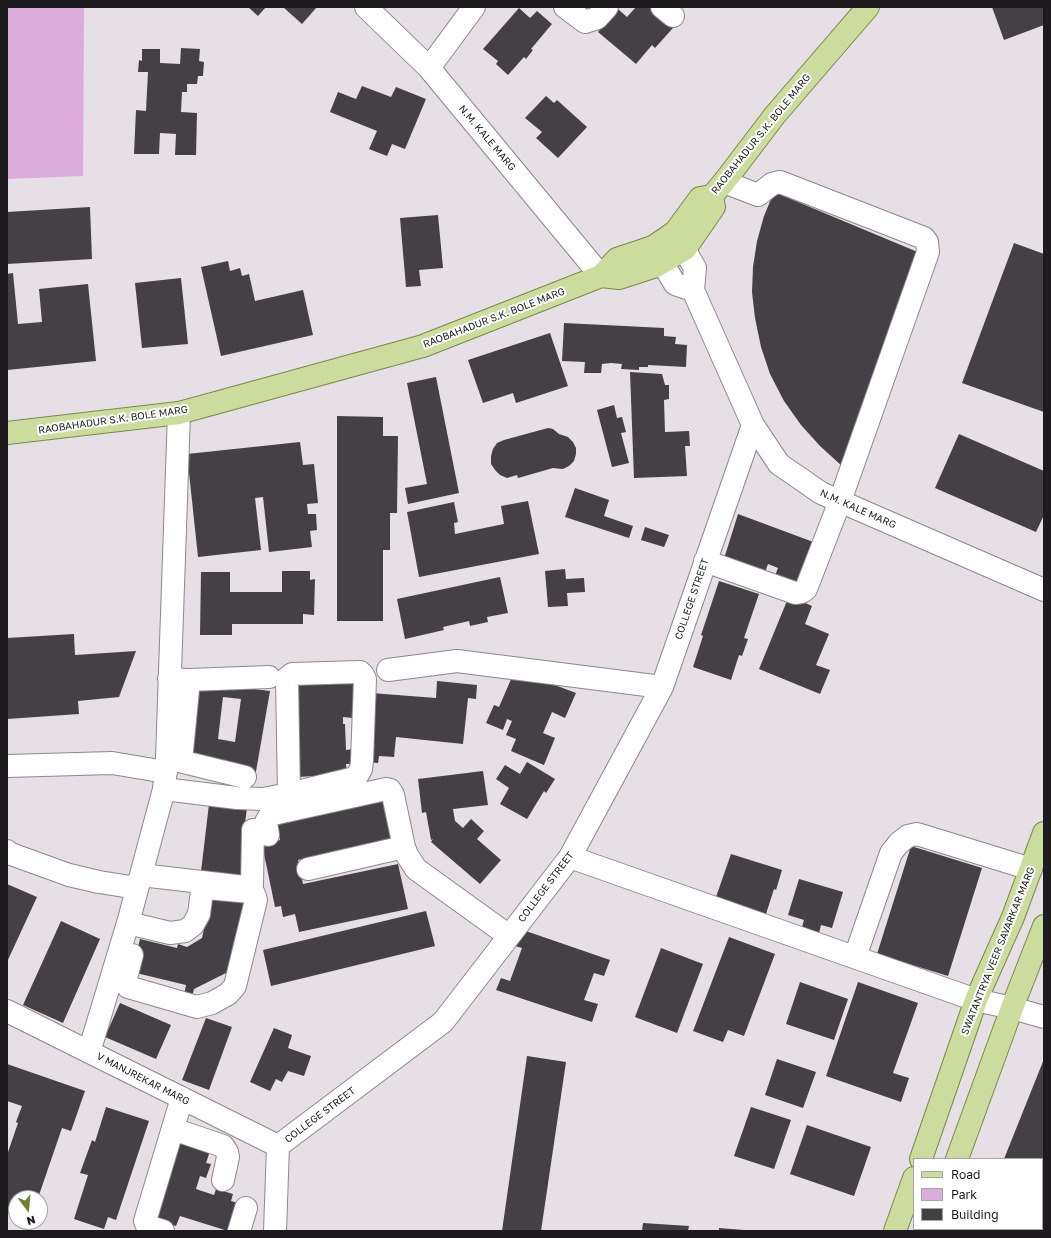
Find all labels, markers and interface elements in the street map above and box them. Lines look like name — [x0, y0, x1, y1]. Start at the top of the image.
street label: RAOBAHADUR S.K. BOLE MARG — [709, 72, 813, 196]
street label: N.M. KALE MARG — [456, 103, 518, 173]
street label: RAOBAHADUR S.K. BOLE MARG — [421, 285, 567, 351]
street label: RAOBAHADUR S.K. BOLE MARG — [37, 404, 189, 436]
street label: N.M. KALE MARG — [818, 487, 898, 531]
street label: COLLEGE STREET — [672, 557, 712, 641]
street label: COLLEGE STREET — [516, 849, 576, 925]
street label: SWATANTRYA VEER SAVARKAR MARG — [959, 865, 1037, 1037]
street label: V MANJREKAR MARG — [94, 1050, 192, 1108]
street label: COLLEGE STREET — [282, 1085, 358, 1145]
legend — [913, 1158, 1043, 1230]
text: Road — [951, 1167, 980, 1182]
text: Park — [951, 1187, 977, 1202]
north arrow — [8, 1190, 48, 1230]
text: Building — [951, 1207, 999, 1222]
text: N — [25, 1214, 37, 1228]

